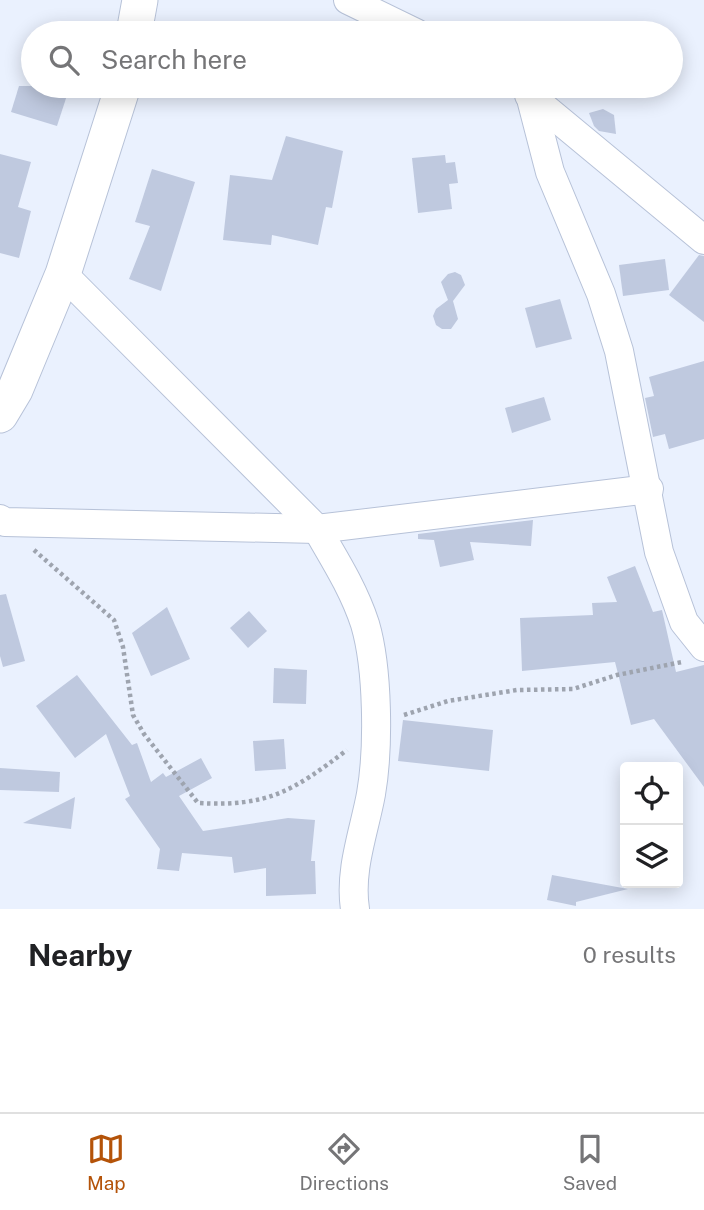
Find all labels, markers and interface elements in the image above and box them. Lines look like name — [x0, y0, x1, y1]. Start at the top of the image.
search box — [21, 21, 683, 98]
icon: search — [45, 41, 83, 79]
text: Search here — [101, 44, 247, 75]
map controls — [620, 762, 683, 888]
button: locate — [620, 762, 683, 825]
button: layers — [620, 825, 683, 888]
text: Nearby — [28, 937, 132, 973]
text: 0 results — [583, 941, 676, 968]
tab: Map — [87, 1130, 126, 1194]
tab: Directions — [300, 1130, 389, 1194]
tab: Saved — [563, 1130, 617, 1194]

